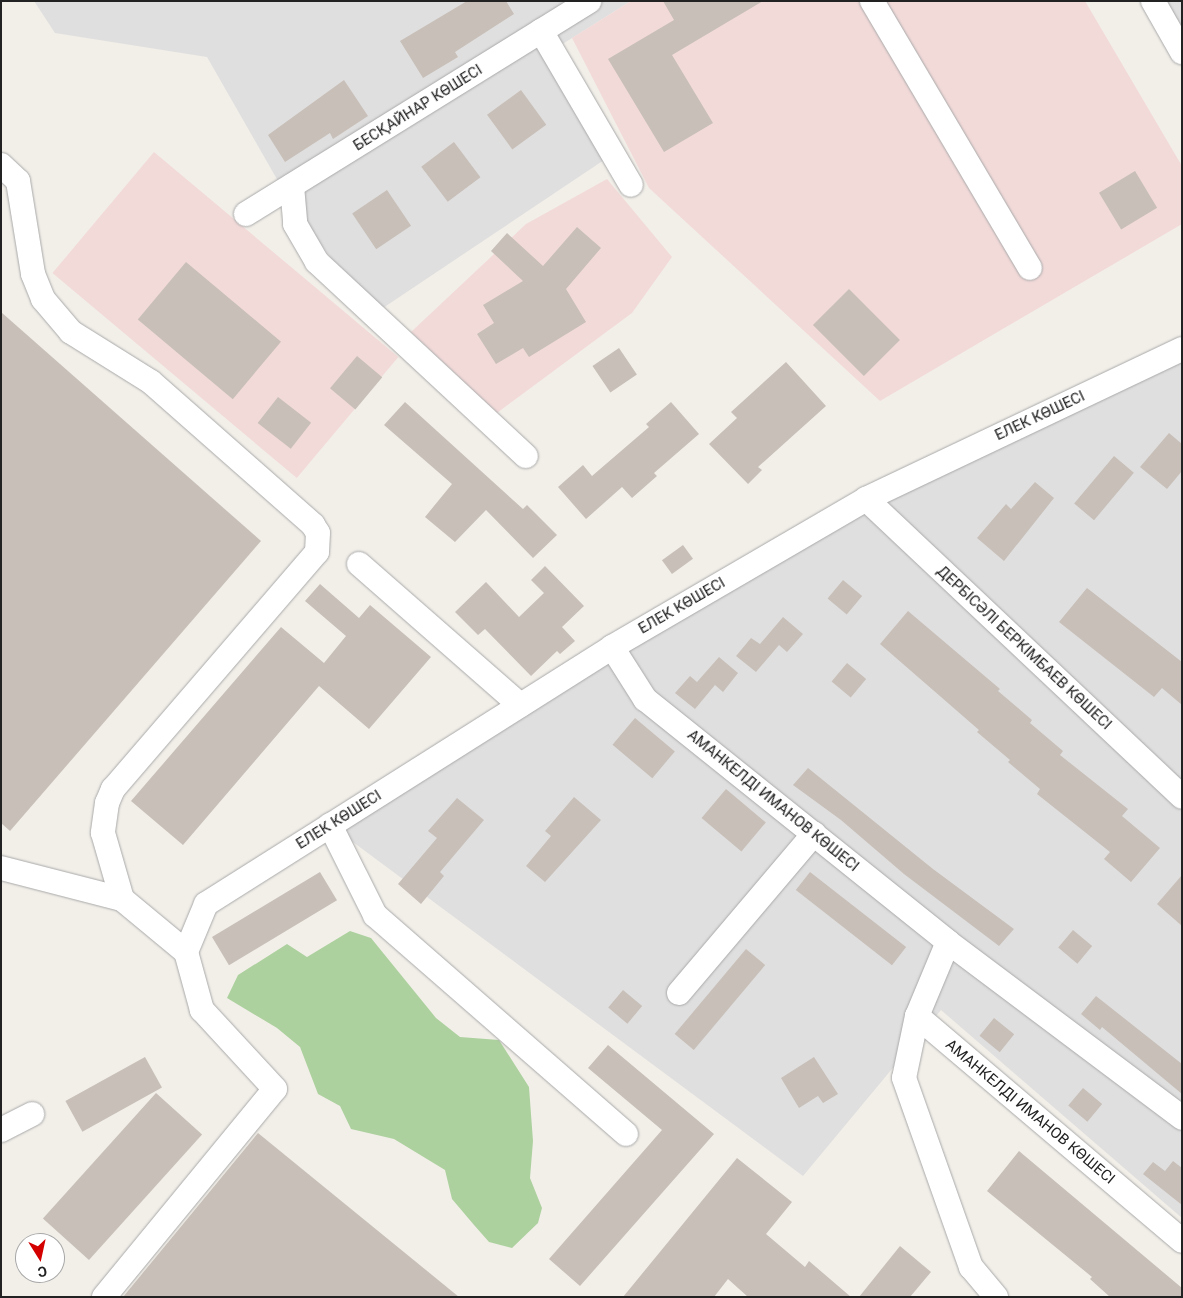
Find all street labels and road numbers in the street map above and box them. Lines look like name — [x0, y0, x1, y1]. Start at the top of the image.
street label: БЕСҚАЙНАР КӨШЕСІ — [350, 61, 486, 155]
street label: ЕЛЕК КӨШЕСІ — [992, 387, 1088, 445]
street label: ДЕРБІСӘЛІ БЕРКІМБАЕВ КӨШЕСІ — [933, 562, 1115, 734]
street label: ЕЛЕК КӨШЕСІ — [635, 574, 729, 638]
street label: АМАНКЕЛДІ ИМАНОВ КӨШЕСІ — [684, 726, 862, 876]
street label: ЕЛЕК КӨШЕСІ — [293, 787, 385, 853]
street label: АМАНКЕЛДІ ИМАНОВ КӨШЕСІ — [942, 1036, 1118, 1188]

